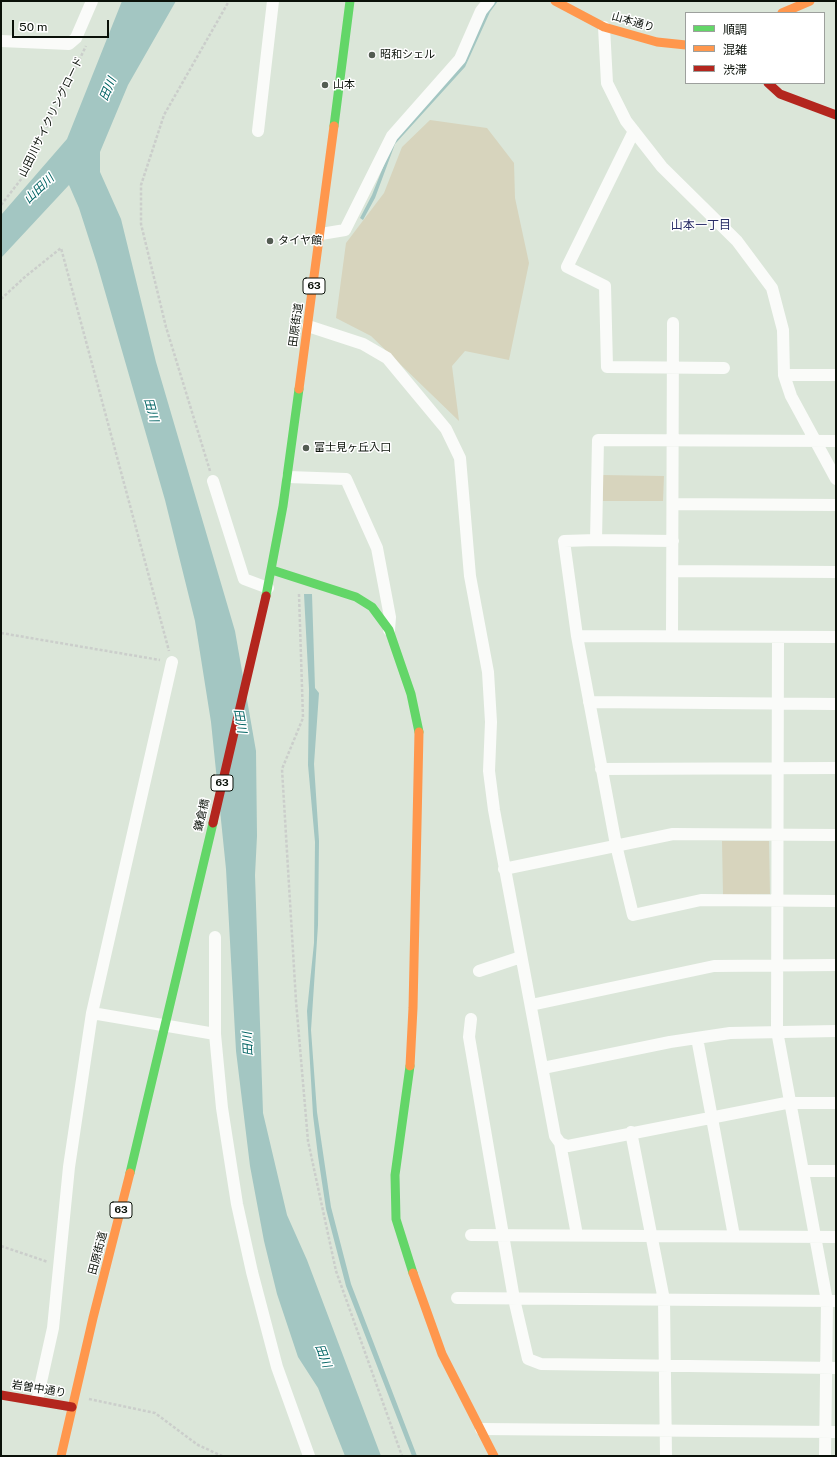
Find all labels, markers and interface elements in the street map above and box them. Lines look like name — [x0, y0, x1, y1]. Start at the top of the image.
street label: 山本通り — [610, 10, 656, 34]
scale bar — [14, 12, 111, 38]
legend — [685, 12, 825, 84]
text: 50 m — [19, 20, 47, 34]
text: 順調 — [723, 23, 747, 37]
text: 混雑 — [723, 43, 747, 57]
place label: 昭和シェル — [380, 48, 435, 62]
marker: 昭和シェル — [367, 50, 377, 60]
street label: 山田川サイクリングロード — [16, 55, 86, 179]
text: 渋滞 — [723, 63, 747, 77]
water label: 田川 — [97, 75, 119, 103]
place label: 山本 — [333, 78, 355, 92]
marker: 山本 — [320, 80, 330, 90]
water label: 山田川 — [21, 171, 57, 207]
district label: 山本一丁目 — [671, 218, 731, 232]
place label: タイヤ館 — [278, 234, 322, 248]
marker: タイヤ館 — [265, 236, 275, 246]
road number: 63 — [303, 278, 325, 294]
street label: 田原街道 — [286, 302, 306, 348]
water label: 田川 — [141, 397, 161, 423]
place label: 富士見ヶ丘入口 — [314, 441, 391, 455]
marker: 富士見ヶ丘入口 — [301, 443, 311, 453]
water label: 田川 — [231, 708, 249, 734]
road number: 63 — [211, 775, 233, 791]
street label: 鎌倉橋 — [192, 797, 212, 833]
water label: 田川 — [240, 1032, 256, 1056]
road number: 63 — [110, 1202, 132, 1218]
street label: 田原街道 — [86, 1230, 110, 1276]
water label: 田川 — [312, 1342, 334, 1370]
street label: 岩曽中通り — [11, 1378, 67, 1400]

